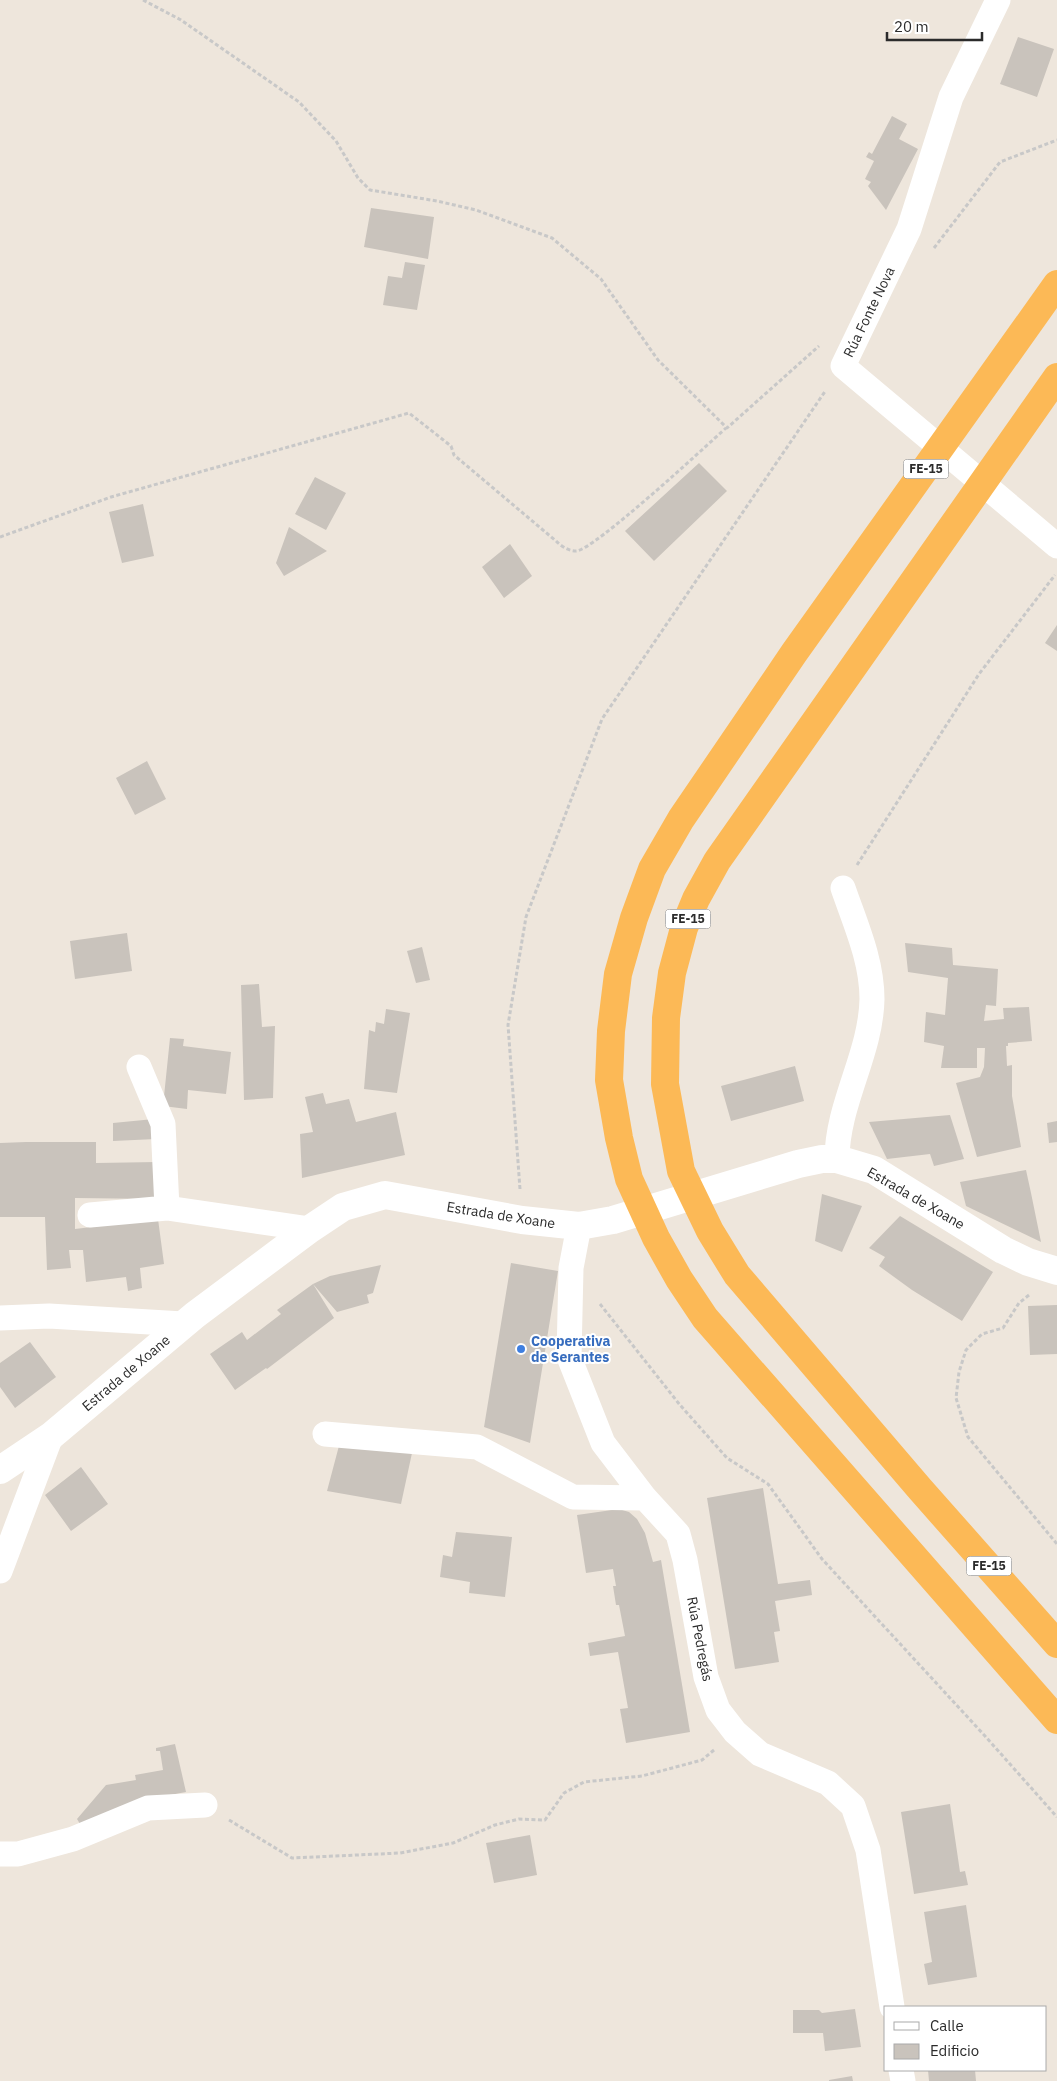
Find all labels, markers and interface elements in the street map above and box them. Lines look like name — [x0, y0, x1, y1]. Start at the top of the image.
scale bar — [887, 10, 982, 42]
text: 20 m — [894, 17, 929, 36]
street label: Rúa Fonte Nova — [839, 263, 899, 360]
road number: FE-15 — [904, 459, 948, 478]
road number: FE-15 — [666, 910, 710, 929]
street label: Estrada de Xoane — [864, 1163, 968, 1233]
street label: Estrada de Xoane — [445, 1198, 557, 1233]
street label: Estrada de Xoane — [78, 1331, 174, 1415]
place label: Cooperativa de Serantes — [531, 1332, 610, 1366]
marker: Cooperativa de Serantes — [515, 1343, 527, 1355]
road number: FE-15 — [966, 1556, 1012, 1575]
street label: Rúa Pedregás — [683, 1595, 717, 1683]
legend — [884, 2006, 1047, 2071]
text: Calle — [930, 2016, 964, 2035]
text: Edificio — [930, 2041, 979, 2060]

